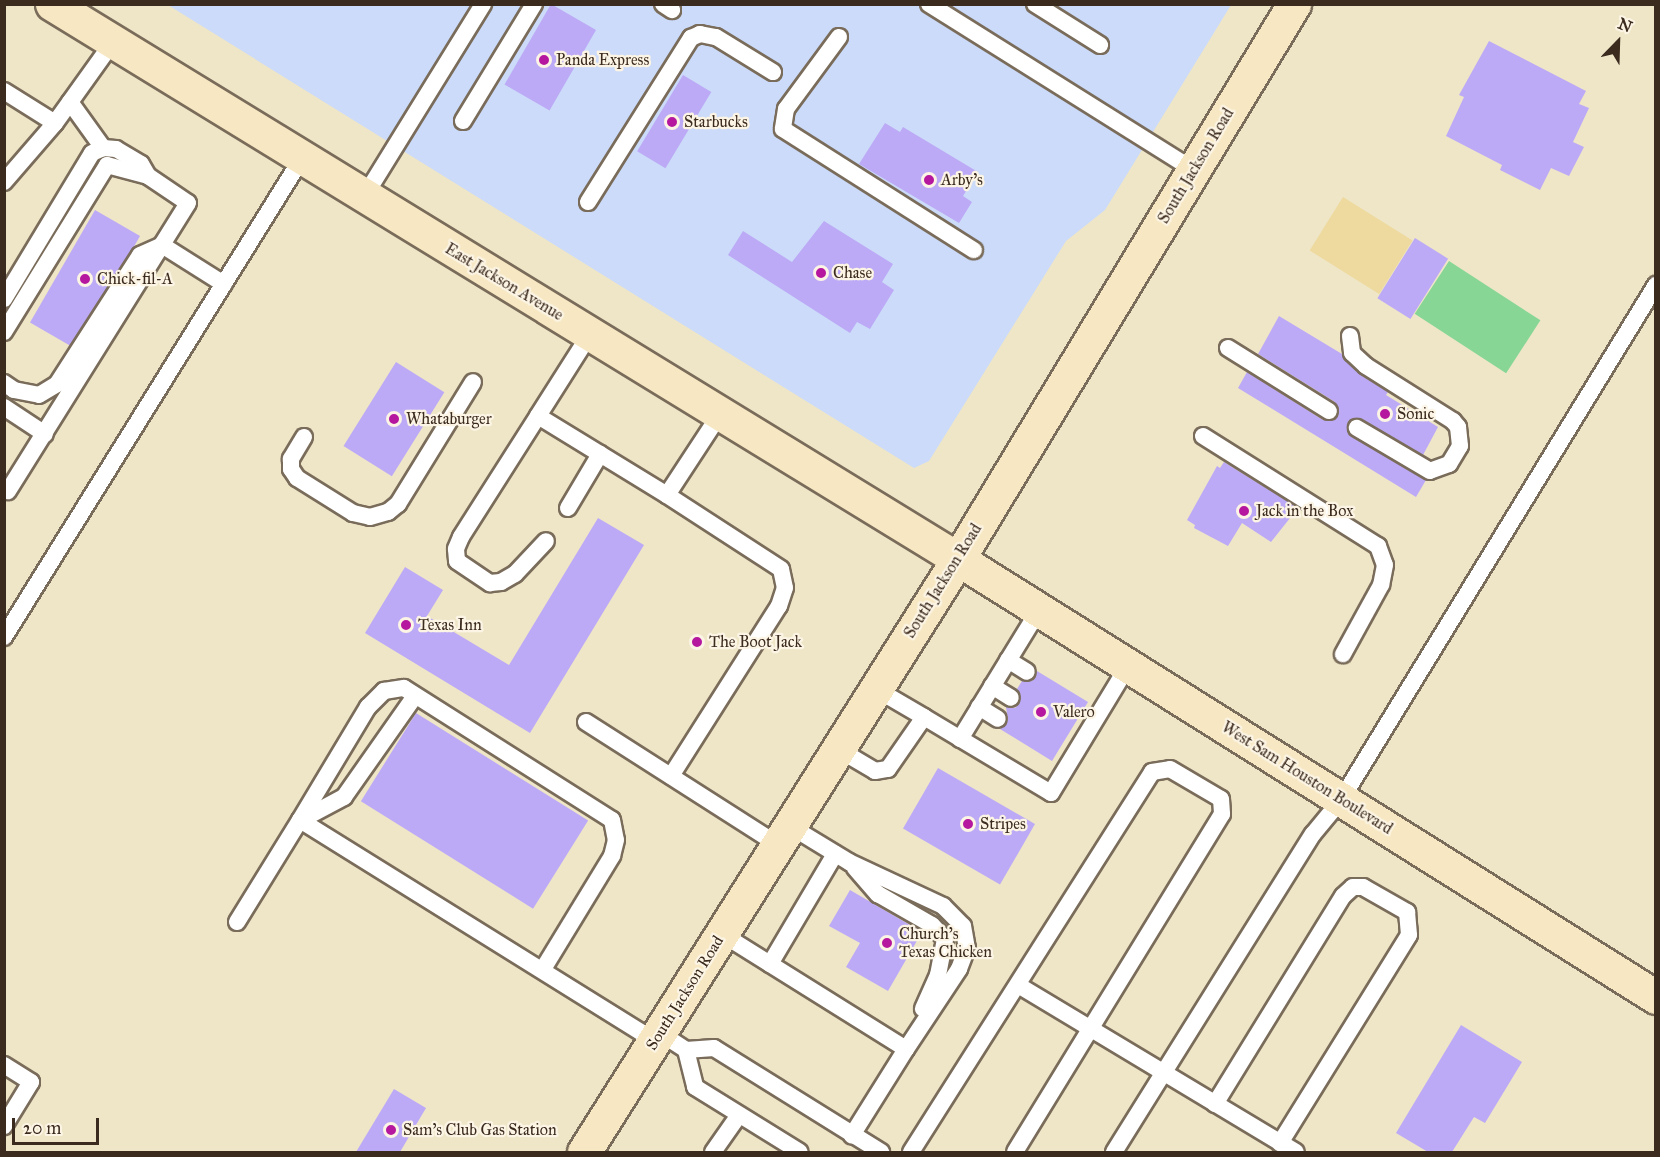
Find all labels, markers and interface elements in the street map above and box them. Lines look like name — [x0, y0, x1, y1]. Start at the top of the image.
north arrow — [1588, 12, 1648, 72]
text: N — [1615, 14, 1635, 36]
place label: Panda Express — [556, 50, 649, 70]
marker: Panda Express — [537, 53, 551, 67]
street label: South Jackson Road — [1154, 105, 1238, 227]
place label: Starbucks — [684, 112, 748, 132]
marker: Starbucks — [665, 115, 679, 129]
place label: Arby's — [941, 170, 983, 190]
marker: Arby's — [922, 173, 936, 187]
street label: East Jackson Avenue — [441, 239, 567, 325]
place label: Chase — [833, 263, 872, 283]
marker: Chase — [814, 266, 828, 280]
place label: Chick-fil-A — [97, 269, 173, 289]
marker: Chick-fil-A — [78, 272, 92, 286]
place label: Sonic — [1397, 404, 1434, 424]
marker: Sonic — [1378, 407, 1392, 421]
place label: Whataburger — [406, 409, 492, 429]
marker: Whataburger — [387, 412, 401, 426]
place label: Jack in the Box — [1256, 501, 1353, 521]
marker: Jack in the Box — [1237, 504, 1251, 518]
street label: South Jackson Road — [900, 520, 986, 642]
place label: Texas Inn — [418, 615, 482, 635]
marker: Texas Inn — [399, 618, 413, 632]
place label: The Boot Jack — [709, 632, 802, 652]
marker: The Boot Jack — [690, 635, 704, 649]
place label: Valero — [1053, 702, 1095, 722]
marker: Valero — [1034, 705, 1048, 719]
street label: West Sam Houston Boulevard — [1218, 717, 1396, 839]
place label: Stripes — [980, 814, 1026, 834]
marker: Stripes — [961, 817, 975, 831]
place label: Church's Texas Chicken — [899, 924, 992, 962]
street label: South Jackson Road — [642, 932, 728, 1054]
marker: Church's Texas Chicken — [880, 936, 894, 950]
scale bar — [15, 1106, 102, 1144]
text: 20 m — [23, 1117, 61, 1139]
place label: Sam's Club Gas Station — [403, 1120, 557, 1140]
marker: Sam's Club Gas Station — [384, 1123, 398, 1137]

